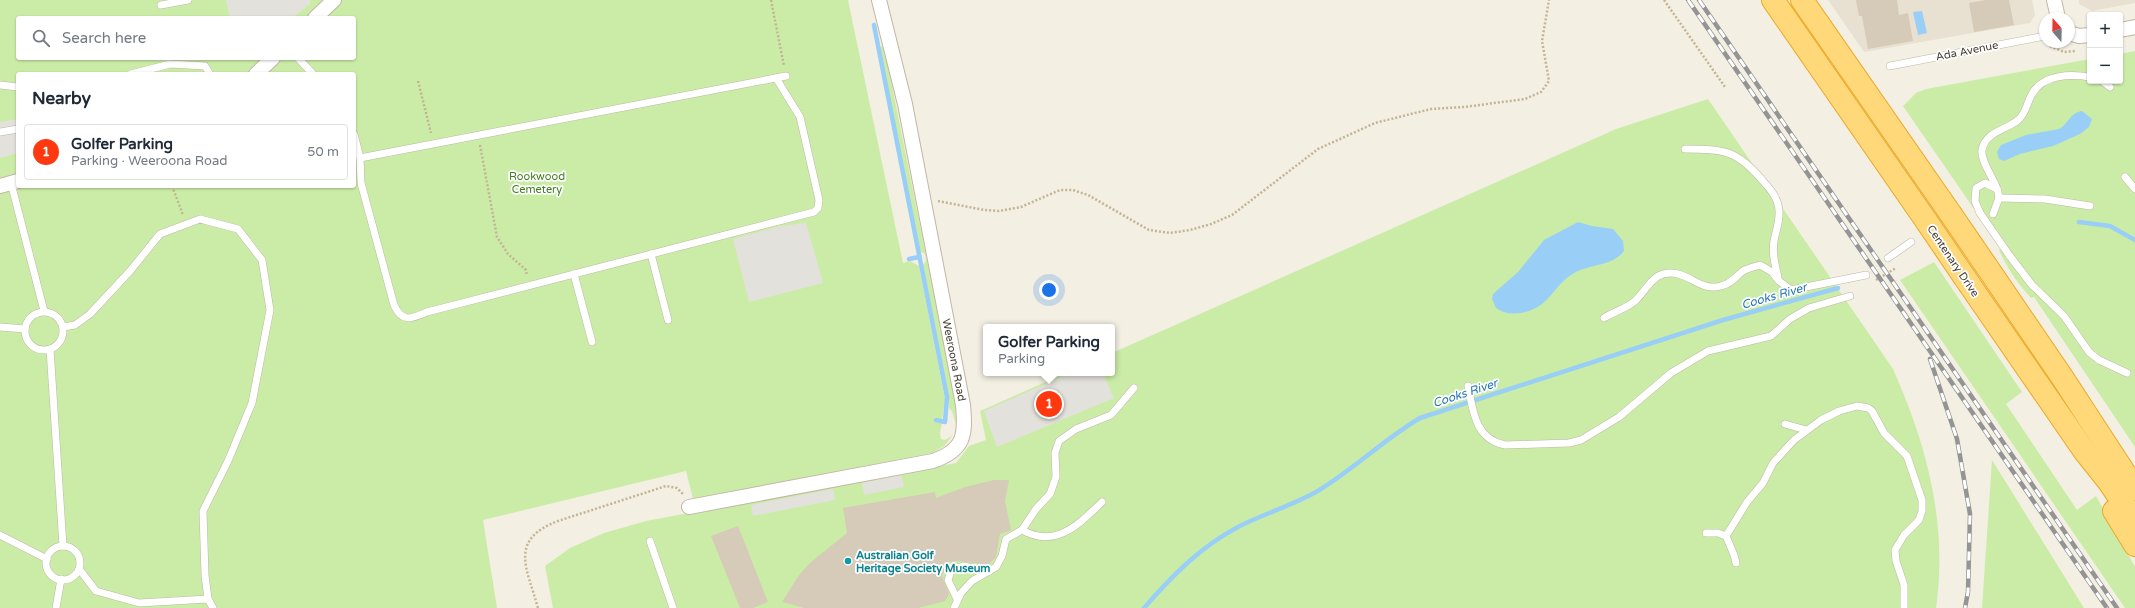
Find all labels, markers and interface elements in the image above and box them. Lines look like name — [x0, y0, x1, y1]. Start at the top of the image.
north arrow — [2039, 12, 2075, 48]
map controls — [2087, 12, 2123, 84]
button: + — [2087, 12, 2123, 48]
search box — [16, 16, 356, 60]
icon: search — [30, 27, 52, 49]
text: Search here — [62, 29, 146, 47]
street label: Ada Avenue — [1935, 39, 1999, 63]
button: − — [2087, 48, 2123, 84]
text: Nearby — [32, 88, 91, 109]
text: Golfer Parking — [71, 135, 173, 153]
text: 1 — [42, 144, 50, 160]
text: 50 m — [307, 144, 339, 160]
text: Parking · Weeroona Road — [71, 153, 227, 169]
park label: Rookwood Cemetery — [509, 170, 565, 196]
street label: Centenary Drive — [1924, 223, 1982, 299]
your location — [1039, 280, 1059, 300]
water label: Cooks River — [1740, 280, 1810, 312]
street label: Weeroona Road — [940, 318, 968, 402]
popup — [983, 324, 1115, 376]
text: Golfer Parking — [998, 333, 1100, 351]
text: Parking — [998, 351, 1045, 367]
water label: Cooks River — [1431, 376, 1500, 410]
pin: 1 — [1036, 389, 1062, 419]
place label: Australian Golf Heritage Society Museum — [856, 549, 990, 576]
marker: Australian Golf Heritage Society Museum — [843, 556, 853, 566]

